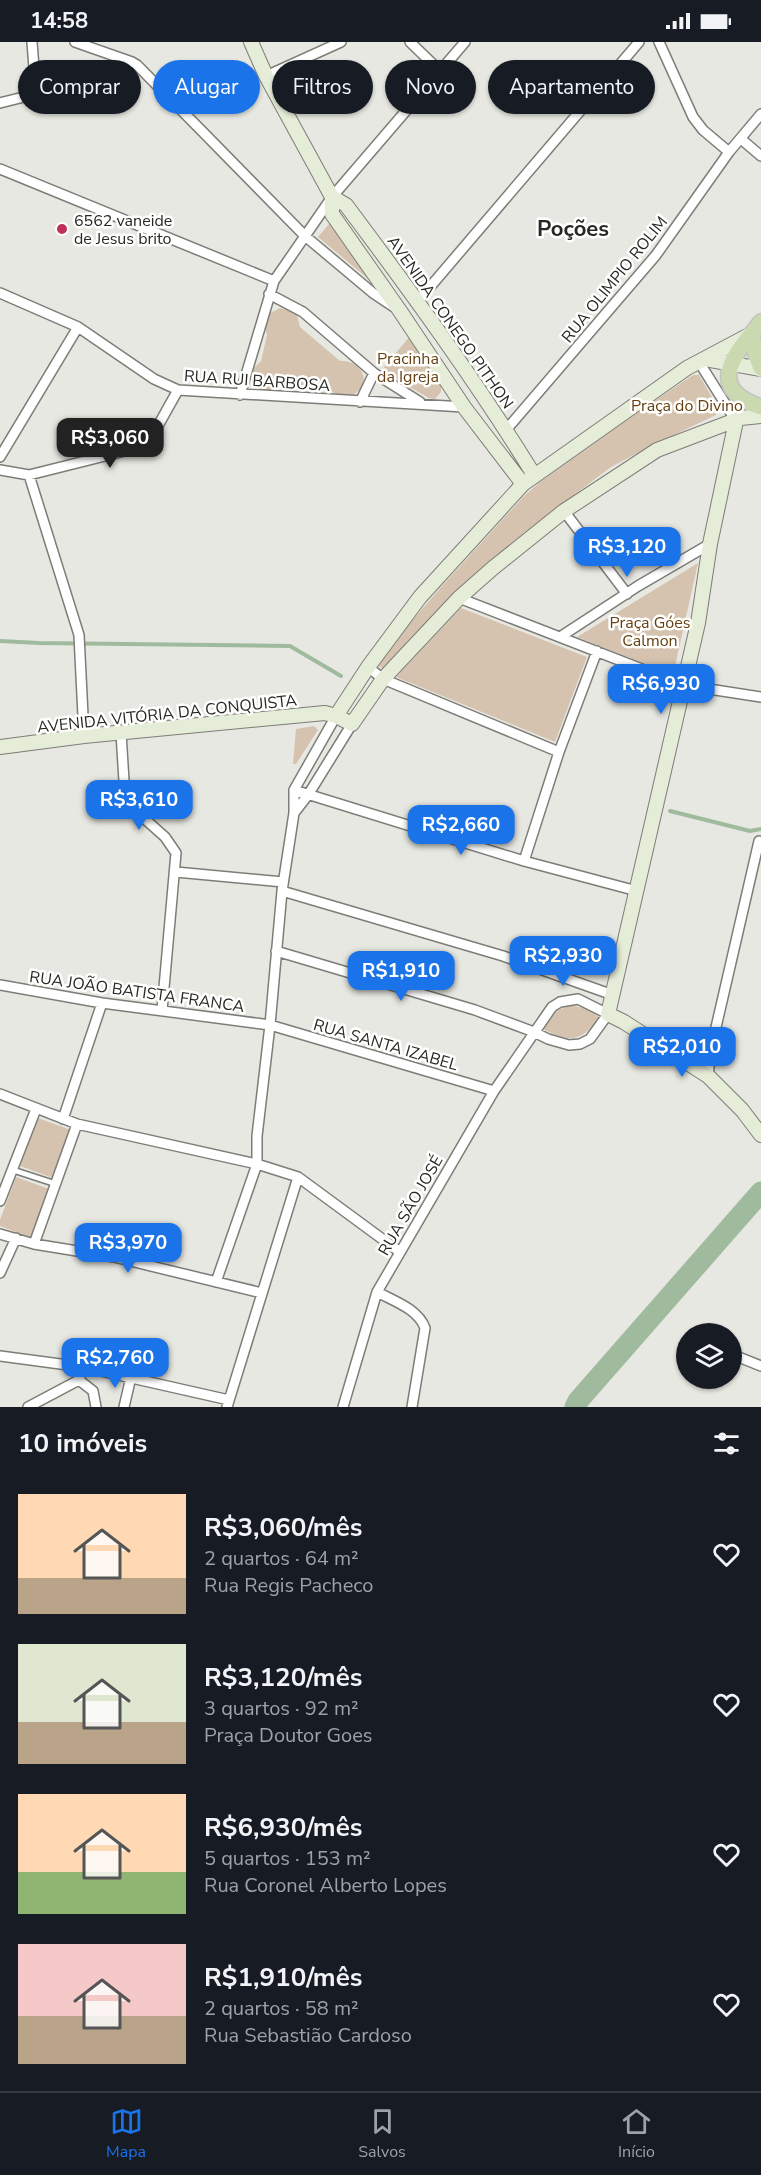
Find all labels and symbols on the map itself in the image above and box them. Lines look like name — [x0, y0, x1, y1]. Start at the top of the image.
place label: 6562 vaneide de Jesus brito — [74, 210, 172, 250]
street label: RUA OLIMPIO ROLIM — [557, 212, 673, 347]
district label: Poções — [537, 214, 609, 244]
marker: 6562 vaneide de Jesus brito — [55, 222, 69, 236]
street label: AVENIDA CONEGO PITHON — [382, 232, 518, 413]
park label: Pracinha da Igreja — [377, 348, 439, 388]
street label: RUA RUI BARBOSA — [183, 365, 331, 397]
park label: Praça do Divino — [631, 395, 743, 417]
pin: R$3,060 — [55, 418, 165, 469]
pin: R$3,120 — [572, 527, 682, 578]
park label: Praça Góes Calmon — [610, 612, 690, 652]
pin: R$6,930 — [606, 664, 716, 715]
street label: AVENIDA VITÓRIA DA CONQUISTA — [36, 689, 298, 739]
pin: R$3,610 — [84, 780, 194, 831]
pin: R$2,660 — [406, 805, 516, 856]
pin: R$2,930 — [508, 936, 618, 987]
pin: R$1,910 — [346, 951, 456, 1002]
street label: RUA JOÃO BATISTA FRANCA — [28, 966, 246, 1018]
street label: RUA SANTA IZABEL — [311, 1014, 461, 1076]
pin: R$2,010 — [627, 1027, 737, 1078]
street label: RUA SÃO JOSÉ — [373, 1151, 448, 1260]
pin: R$3,970 — [73, 1223, 183, 1274]
pin: R$2,760 — [60, 1338, 170, 1389]

